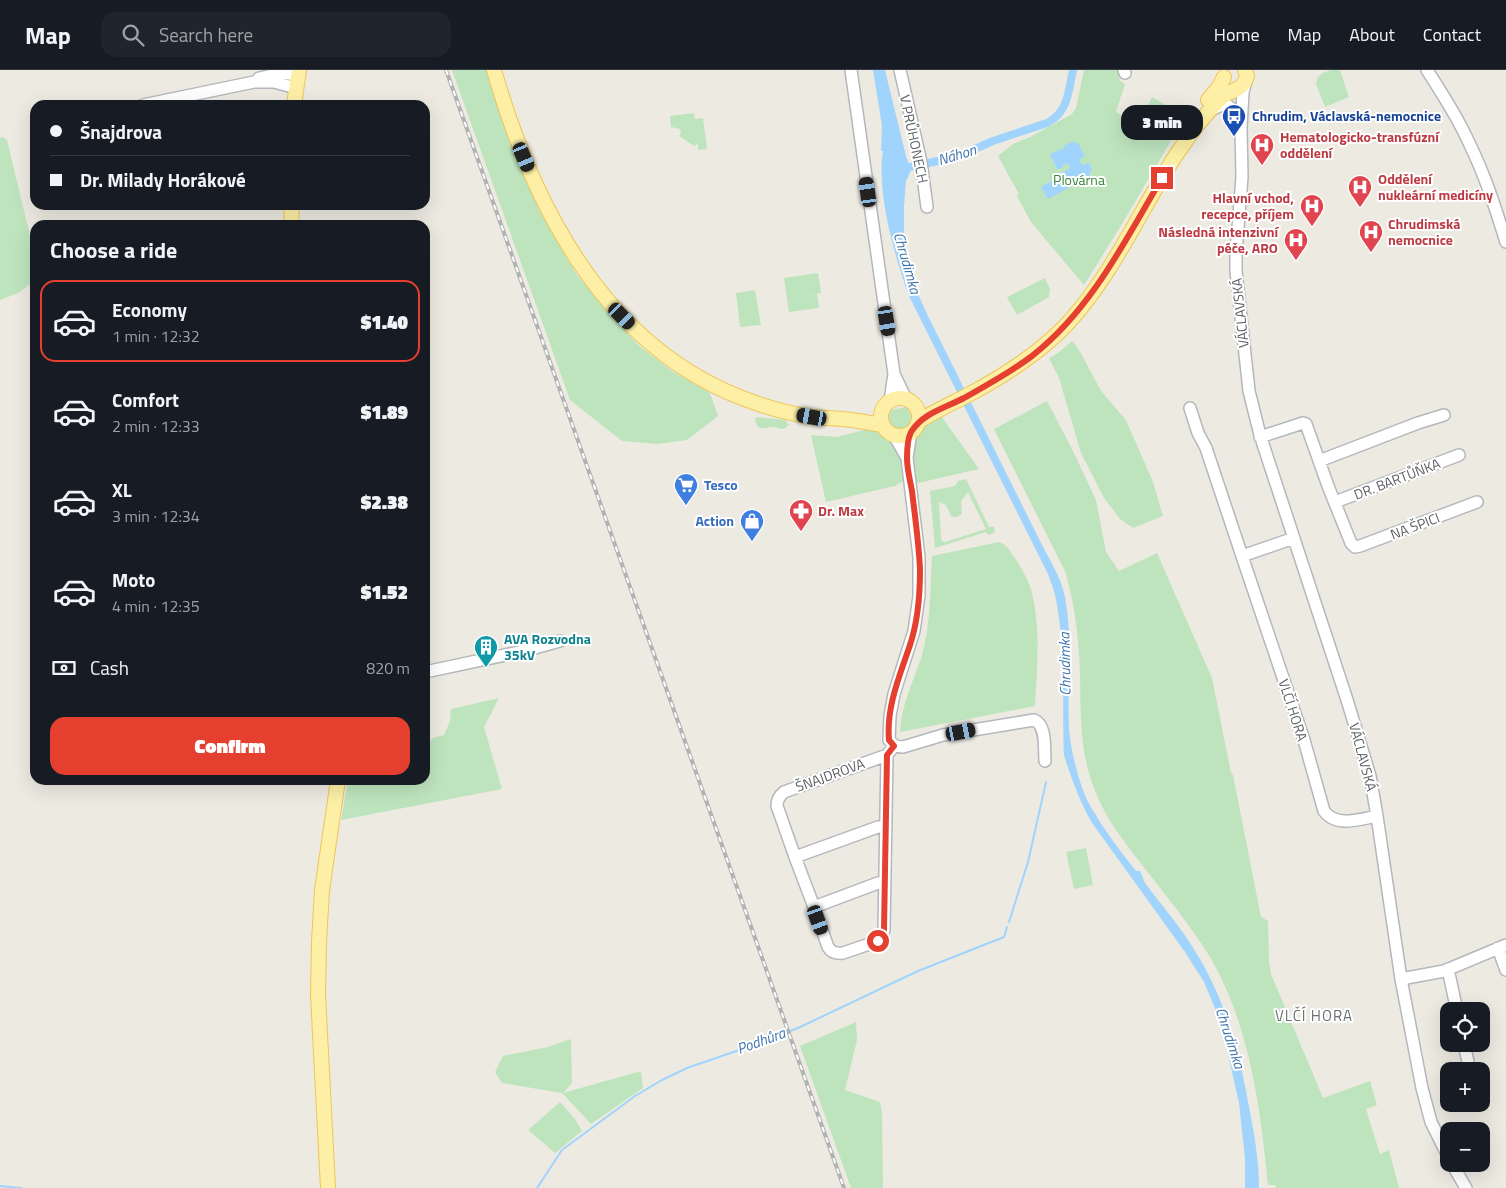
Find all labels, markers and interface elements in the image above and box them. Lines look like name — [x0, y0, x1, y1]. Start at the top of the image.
search box — [101, 12, 451, 57]
text: Map — [25, 17, 71, 53]
text: Search here — [159, 20, 253, 49]
icon: search — [119, 21, 147, 49]
text: Home — [1214, 21, 1260, 48]
text: Map — [1288, 21, 1321, 48]
text: About — [1349, 21, 1395, 48]
text: Contact — [1423, 21, 1481, 48]
street label: V PRŮHONECH — [895, 93, 934, 185]
bus stop icon: Chrudim, Václavská-nemocnice — [1221, 103, 1247, 137]
place label: Chrudim, Václavská-nemocnice — [1252, 105, 1441, 126]
callout: 3 min — [1121, 106, 1203, 140]
text: 3 min — [1142, 110, 1182, 134]
text: Šnajdrova — [80, 117, 162, 146]
place label: Hematologicko-transfúzní oddělení — [1280, 126, 1440, 163]
hospital icon: Hematologicko-transfúzní oddělení — [1249, 132, 1275, 166]
water label: Náhon — [935, 138, 979, 171]
car — [511, 140, 536, 174]
text: Dr. Milady Horákové — [80, 165, 246, 194]
route end — [1151, 167, 1173, 189]
place label: Oddělení nukleární medicíny — [1378, 168, 1493, 205]
park label: Plovárna — [1053, 169, 1105, 190]
hospital icon: Oddělení nukleární medicíny — [1347, 174, 1373, 208]
car — [858, 176, 877, 208]
place label: Hlavní vchod, recepce, příjem — [1201, 187, 1294, 224]
hospital icon: Hlavní vchod, recepce, příjem — [1299, 193, 1325, 227]
place label: Chrudimská nemocnice — [1388, 213, 1460, 250]
hospital icon: Chrudimská nemocnice — [1358, 219, 1384, 253]
place label: Následná intenzivní péče, ARO — [1158, 221, 1279, 258]
hospital icon: Následná intenzivní péče, ARO — [1283, 227, 1309, 261]
water label: Chrudimka — [888, 229, 928, 298]
text: Choose a ride — [50, 233, 177, 267]
street label: VÁCLAVSKÁ — [1225, 276, 1254, 349]
text: Economy — [112, 295, 187, 324]
icon: car — [52, 299, 97, 344]
car — [606, 300, 637, 332]
car — [877, 305, 896, 337]
text: $1.40 — [361, 307, 408, 336]
text: 1 min · 12:32 — [112, 324, 200, 348]
text: Comfort — [112, 385, 179, 414]
icon: car — [52, 389, 97, 434]
text: $1.89 — [361, 397, 408, 426]
car — [795, 407, 828, 427]
text: 2 min · 12:33 — [112, 414, 200, 438]
street label: DR. BARTŮŇKA — [1350, 452, 1444, 505]
supermarket icon: Tesco — [673, 472, 699, 506]
place label: Tesco — [704, 474, 738, 495]
text: XL — [112, 475, 132, 504]
icon: car — [52, 479, 97, 524]
text: $2.38 — [361, 487, 408, 516]
pharmacy icon: Dr. Max — [788, 498, 814, 532]
place label: Dr. Max — [818, 500, 864, 521]
text: 3 min · 12:34 — [112, 504, 200, 528]
street label: NA ŠPICI — [1387, 507, 1443, 545]
shop icon: Action — [739, 508, 765, 542]
place label: Action — [696, 510, 734, 531]
text: Moto — [112, 565, 155, 594]
icon: car — [52, 569, 97, 614]
text: $1.52 — [361, 577, 408, 606]
text: 4 min · 12:35 — [112, 594, 200, 618]
place label: AVA Rozvodna 35kV — [504, 628, 591, 665]
water label: Chrudimka — [1052, 631, 1077, 696]
building icon: AVA Rozvodna 35kV — [473, 634, 499, 668]
text: Cash — [90, 653, 129, 682]
icon: cash — [50, 654, 78, 682]
text: 820 m — [366, 656, 410, 680]
street label: VLČÍ HORA — [1274, 676, 1314, 744]
button: Confirm — [50, 717, 410, 775]
street label: VÁCLAVSKÁ — [1344, 720, 1383, 794]
car — [944, 722, 977, 742]
street label: ŠNAJDROVA — [792, 752, 868, 797]
car — [805, 903, 830, 937]
route start — [867, 930, 889, 952]
map controls — [1440, 1002, 1490, 1172]
button: locate — [1440, 1002, 1490, 1052]
water label: Chrudimka — [1210, 1004, 1252, 1073]
district label: VLČÍ HORA — [1275, 1004, 1353, 1027]
water label: Podhůra — [733, 1021, 790, 1060]
button: + — [1440, 1062, 1490, 1112]
button: − — [1440, 1122, 1490, 1172]

